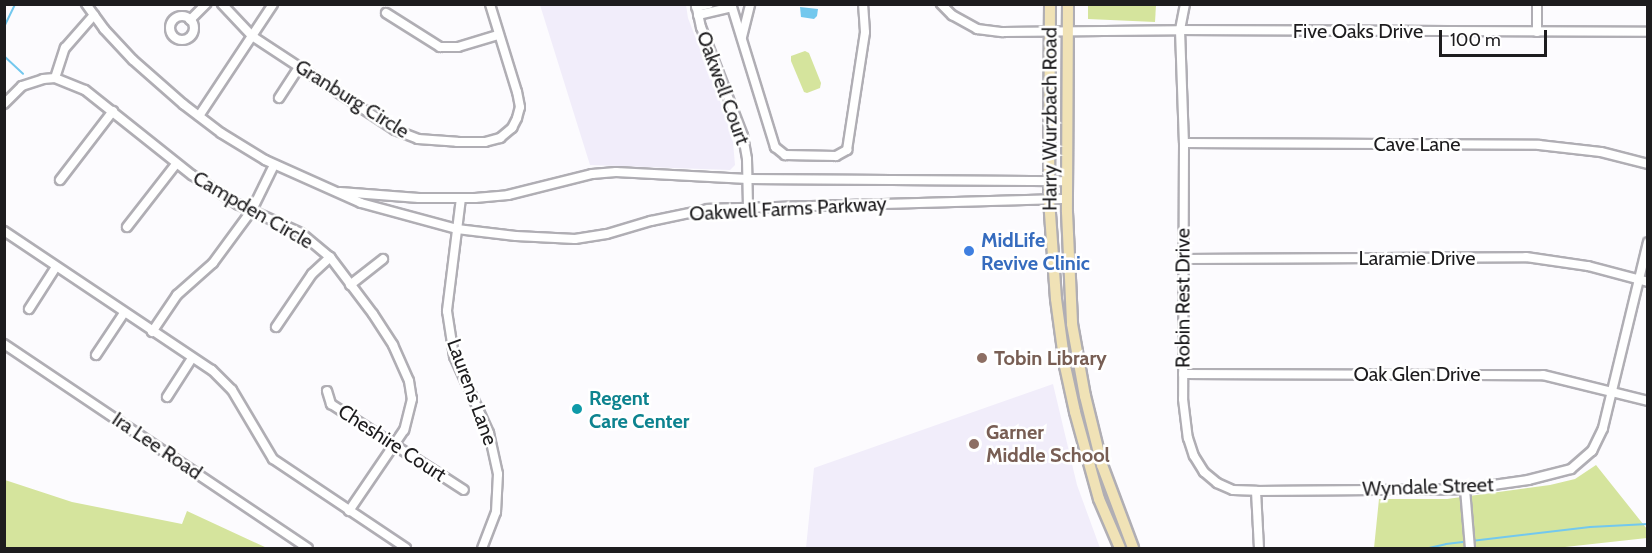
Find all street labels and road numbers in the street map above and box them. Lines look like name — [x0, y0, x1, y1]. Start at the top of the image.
street label: Five Oaks Drive — [1293, 19, 1423, 43]
street label: Harry Wurzbach Road — [1038, 27, 1062, 211]
street label: Oakwell Court — [691, 28, 755, 148]
street label: Granburg Circle — [291, 54, 413, 144]
street label: Cave Lane — [1374, 132, 1460, 156]
street label: Campden Circle — [189, 166, 317, 254]
street label: Oakwell Farms Parkway — [689, 192, 887, 226]
street label: Robin Rest Drive — [1171, 228, 1195, 368]
street label: Laramie Drive — [1359, 246, 1475, 270]
street label: Laurens Lane — [442, 336, 502, 448]
street label: Oak Glen Drive — [1354, 362, 1480, 386]
street label: Cheshire Court — [333, 399, 451, 487]
street label: Ira Lee Road — [107, 407, 207, 485]
street label: Wyndale Street — [1362, 473, 1494, 501]

